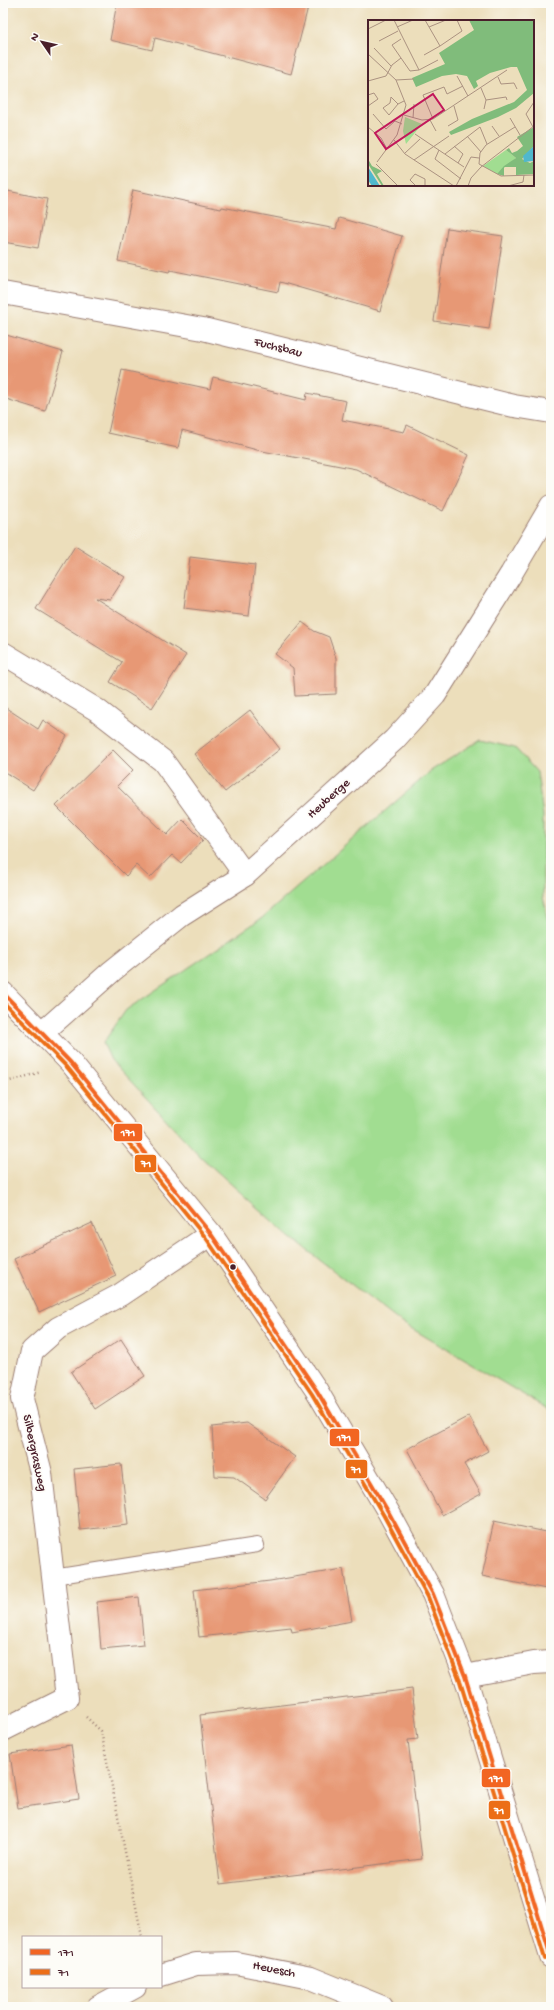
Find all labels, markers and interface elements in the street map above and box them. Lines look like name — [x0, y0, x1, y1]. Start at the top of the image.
inset map — [368, 20, 534, 186]
north arrow — [22, 22, 62, 62]
text: N — [28, 31, 42, 44]
street label: Fuchsbau — [251, 335, 304, 361]
street label: Heuberge — [304, 776, 354, 822]
line badge: 171 — [113, 1123, 143, 1142]
text: 171 — [120, 1128, 135, 1140]
line badge: 71 — [134, 1154, 157, 1173]
text: 71 — [140, 1159, 151, 1171]
unlabelled marker — [228, 1262, 238, 1272]
street label: Silbergrasweg — [19, 1413, 49, 1493]
line badge: 171 — [329, 1428, 360, 1447]
text: 171 — [336, 1433, 351, 1445]
line badge: 71 — [345, 1459, 368, 1479]
text: 71 — [350, 1465, 361, 1477]
line badge: 171 — [481, 1768, 511, 1788]
text: 171 — [488, 1774, 503, 1786]
line badge: 71 — [488, 1800, 511, 1820]
text: 71 — [493, 1806, 504, 1818]
legend — [22, 1936, 162, 1988]
text: 171 — [57, 1947, 74, 1961]
street label: Heuesch — [251, 1959, 297, 1981]
text: 71 — [57, 1967, 69, 1981]

